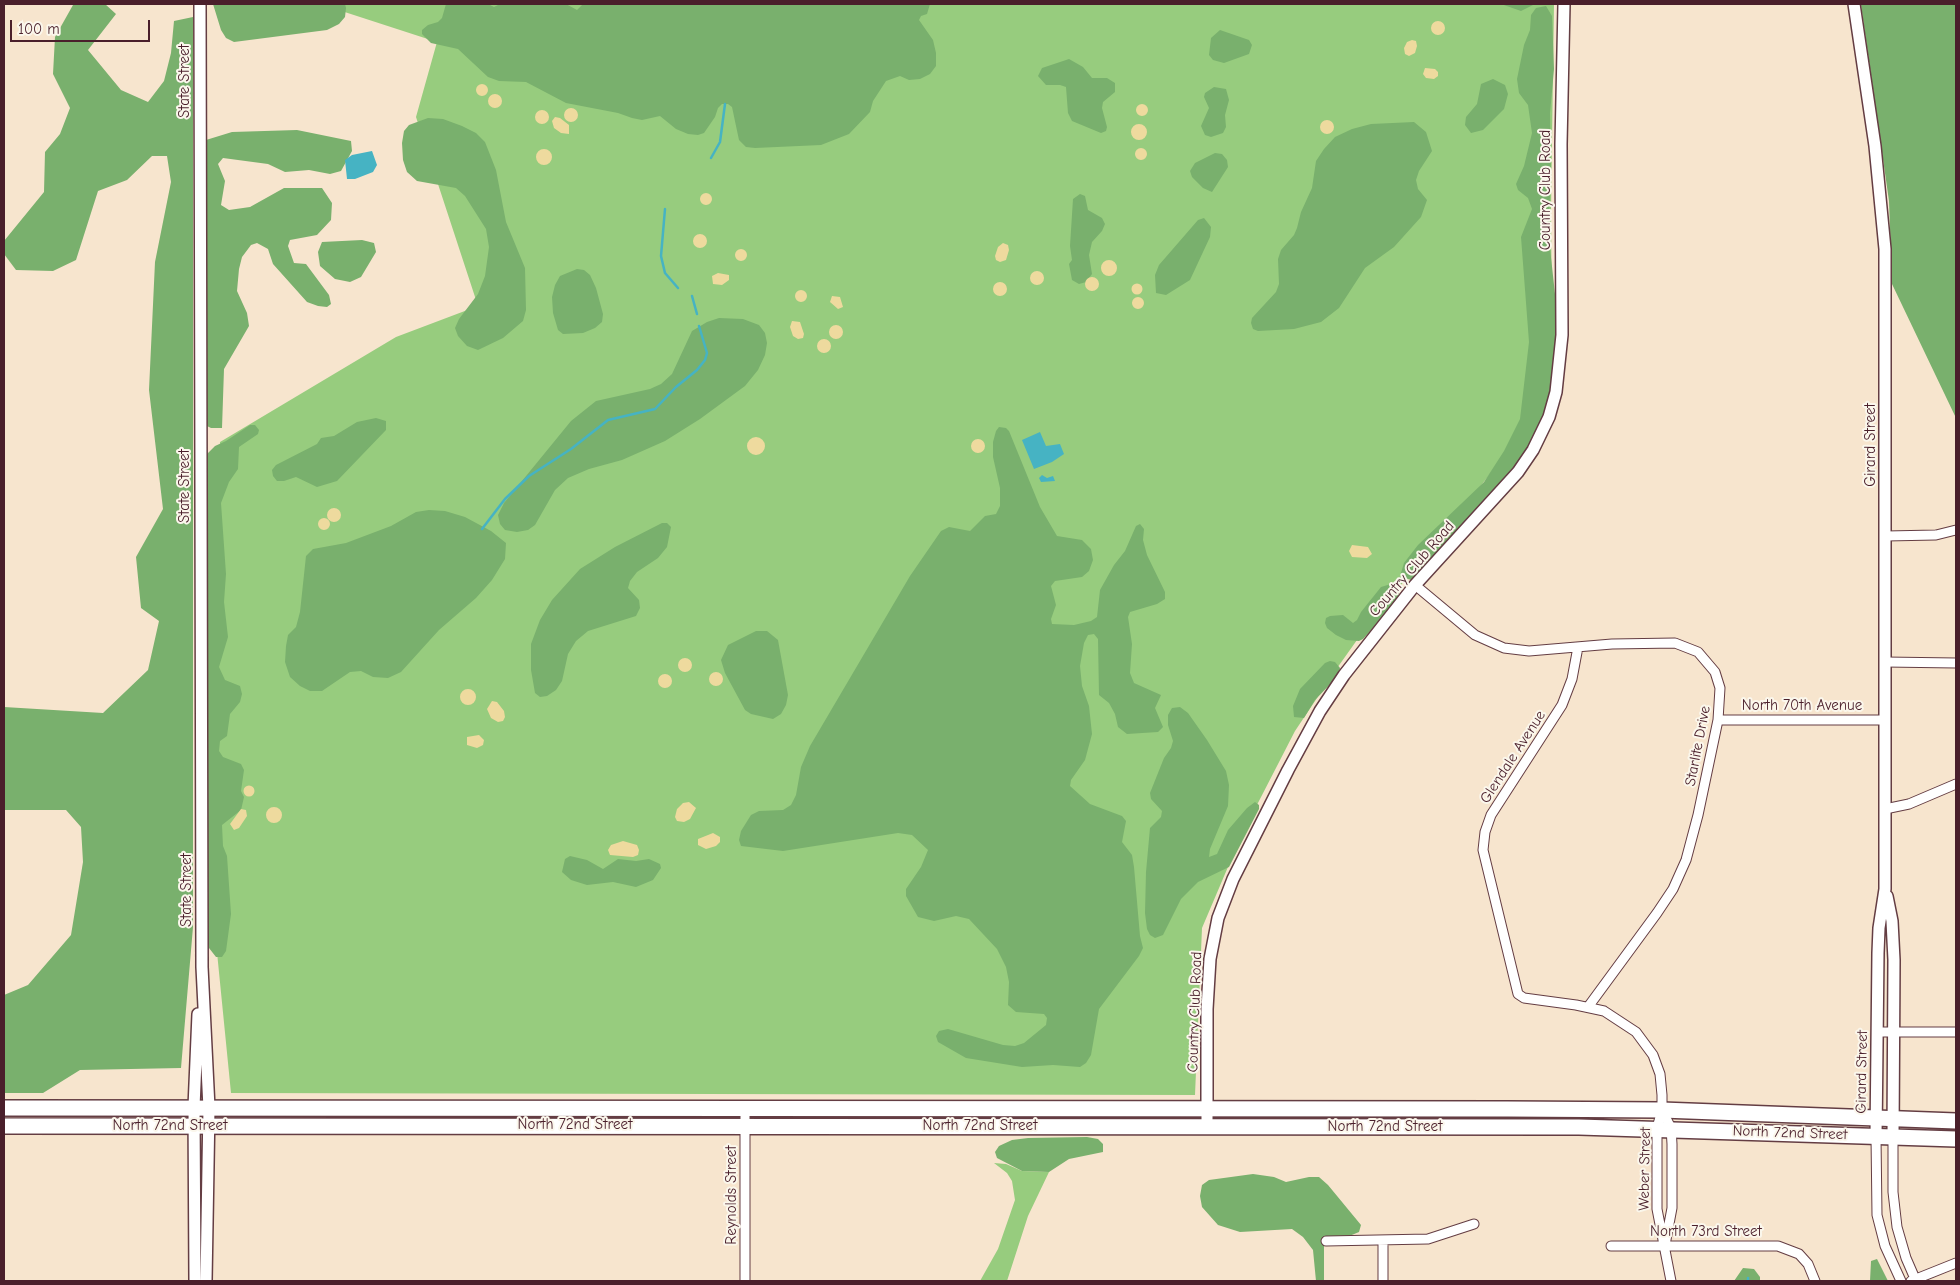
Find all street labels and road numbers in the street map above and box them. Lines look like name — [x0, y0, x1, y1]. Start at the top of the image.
street label: State Street — [176, 44, 194, 118]
street label: Country Club Road — [1537, 130, 1555, 250]
street label: Girard Street — [1862, 403, 1880, 487]
street label: State Street — [176, 449, 194, 523]
street label: Country Club Road — [1366, 518, 1458, 620]
street label: North 70th Avenue — [1742, 697, 1862, 715]
street label: Starlite Drive — [1681, 704, 1715, 788]
street label: Glendale Avenue — [1476, 707, 1550, 807]
street label: State Street — [178, 853, 196, 927]
street label: Country Club Road — [1184, 951, 1206, 1073]
street label: Girard Street — [1852, 1030, 1872, 1114]
street label: North 72nd Street — [518, 1116, 632, 1134]
street label: North 72nd Street — [113, 1117, 227, 1135]
street label: North 72nd Street — [923, 1117, 1037, 1135]
street label: North 72nd Street — [1328, 1118, 1442, 1136]
street label: North 72nd Street — [1732, 1122, 1848, 1144]
street label: Weber Street — [1635, 1127, 1655, 1211]
street label: Reynolds Street — [723, 1145, 741, 1245]
street label: North 73rd Street — [1650, 1223, 1762, 1241]

